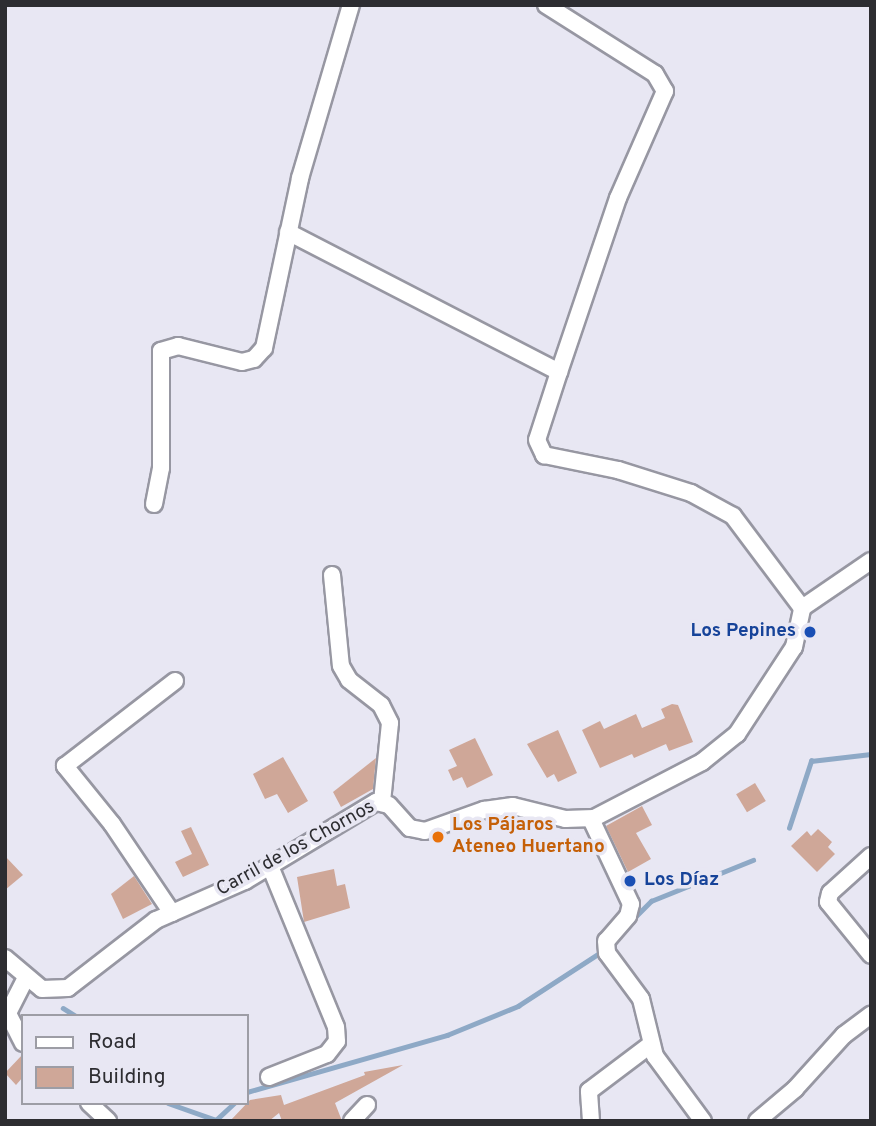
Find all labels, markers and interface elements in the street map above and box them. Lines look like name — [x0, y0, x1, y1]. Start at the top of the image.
place label: Los Pepines — [691, 621, 796, 643]
marker: Los Pepines — [802, 624, 818, 640]
street label: Carril de los Chornos — [213, 796, 379, 902]
place label: Los Pájaros Ateneo Huertano — [452, 815, 605, 859]
marker: Los Pájaros Ateneo Huertano — [430, 829, 446, 845]
place label: Los Díaz — [644, 870, 719, 892]
marker: Los Díaz — [622, 873, 638, 889]
legend — [21, 1014, 248, 1105]
text: Road — [88, 1029, 137, 1056]
text: Building — [88, 1064, 166, 1091]

